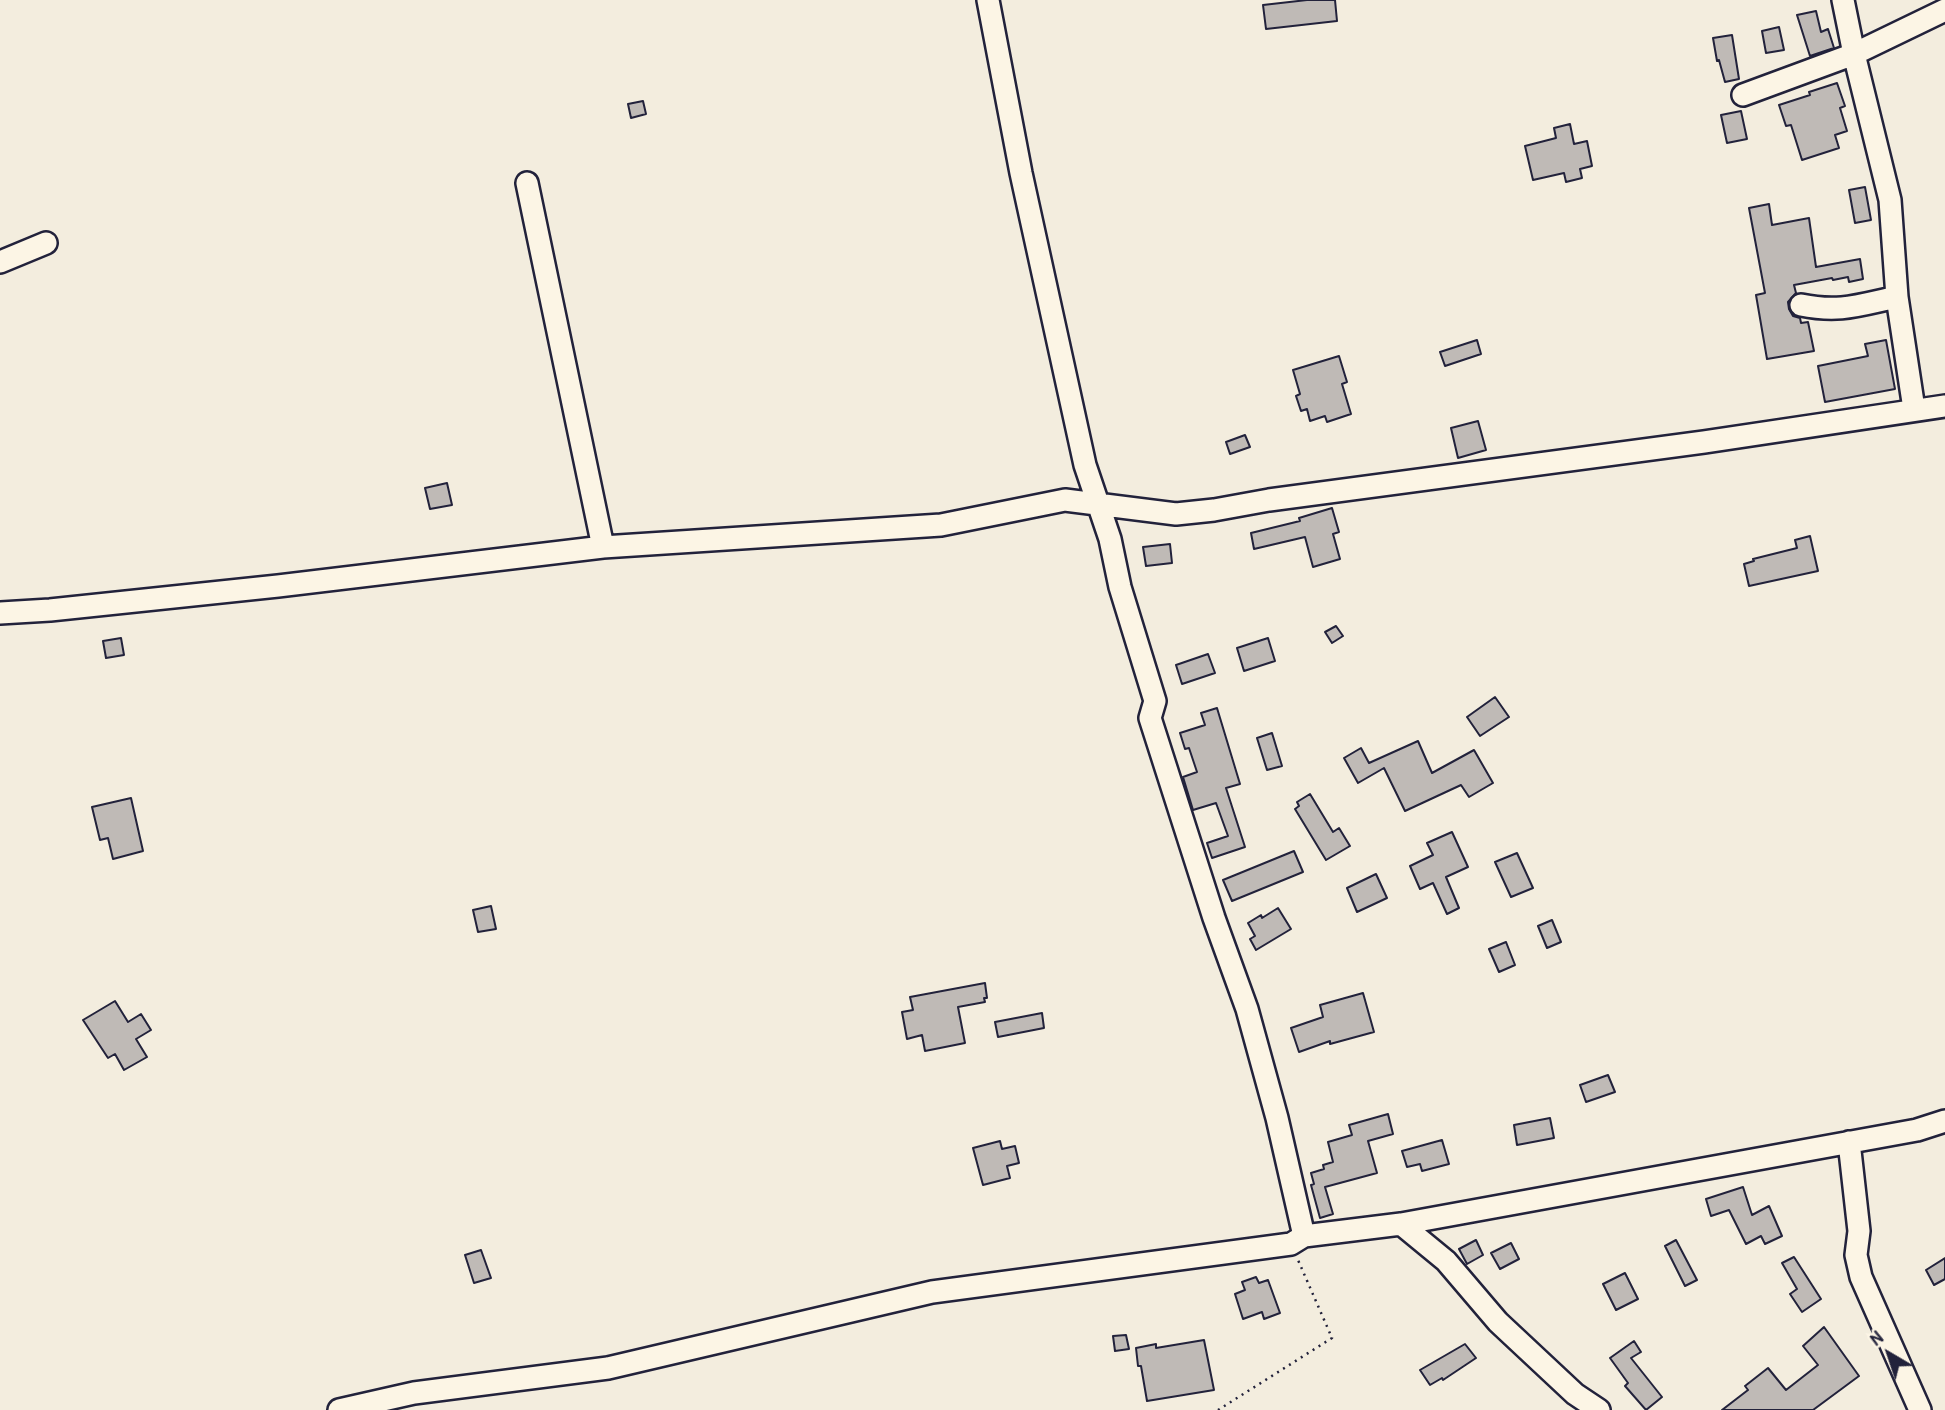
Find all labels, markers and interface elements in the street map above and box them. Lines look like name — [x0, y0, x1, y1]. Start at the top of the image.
north arrow — [1854, 1319, 1924, 1389]
text: N — [1864, 1324, 1888, 1351]

